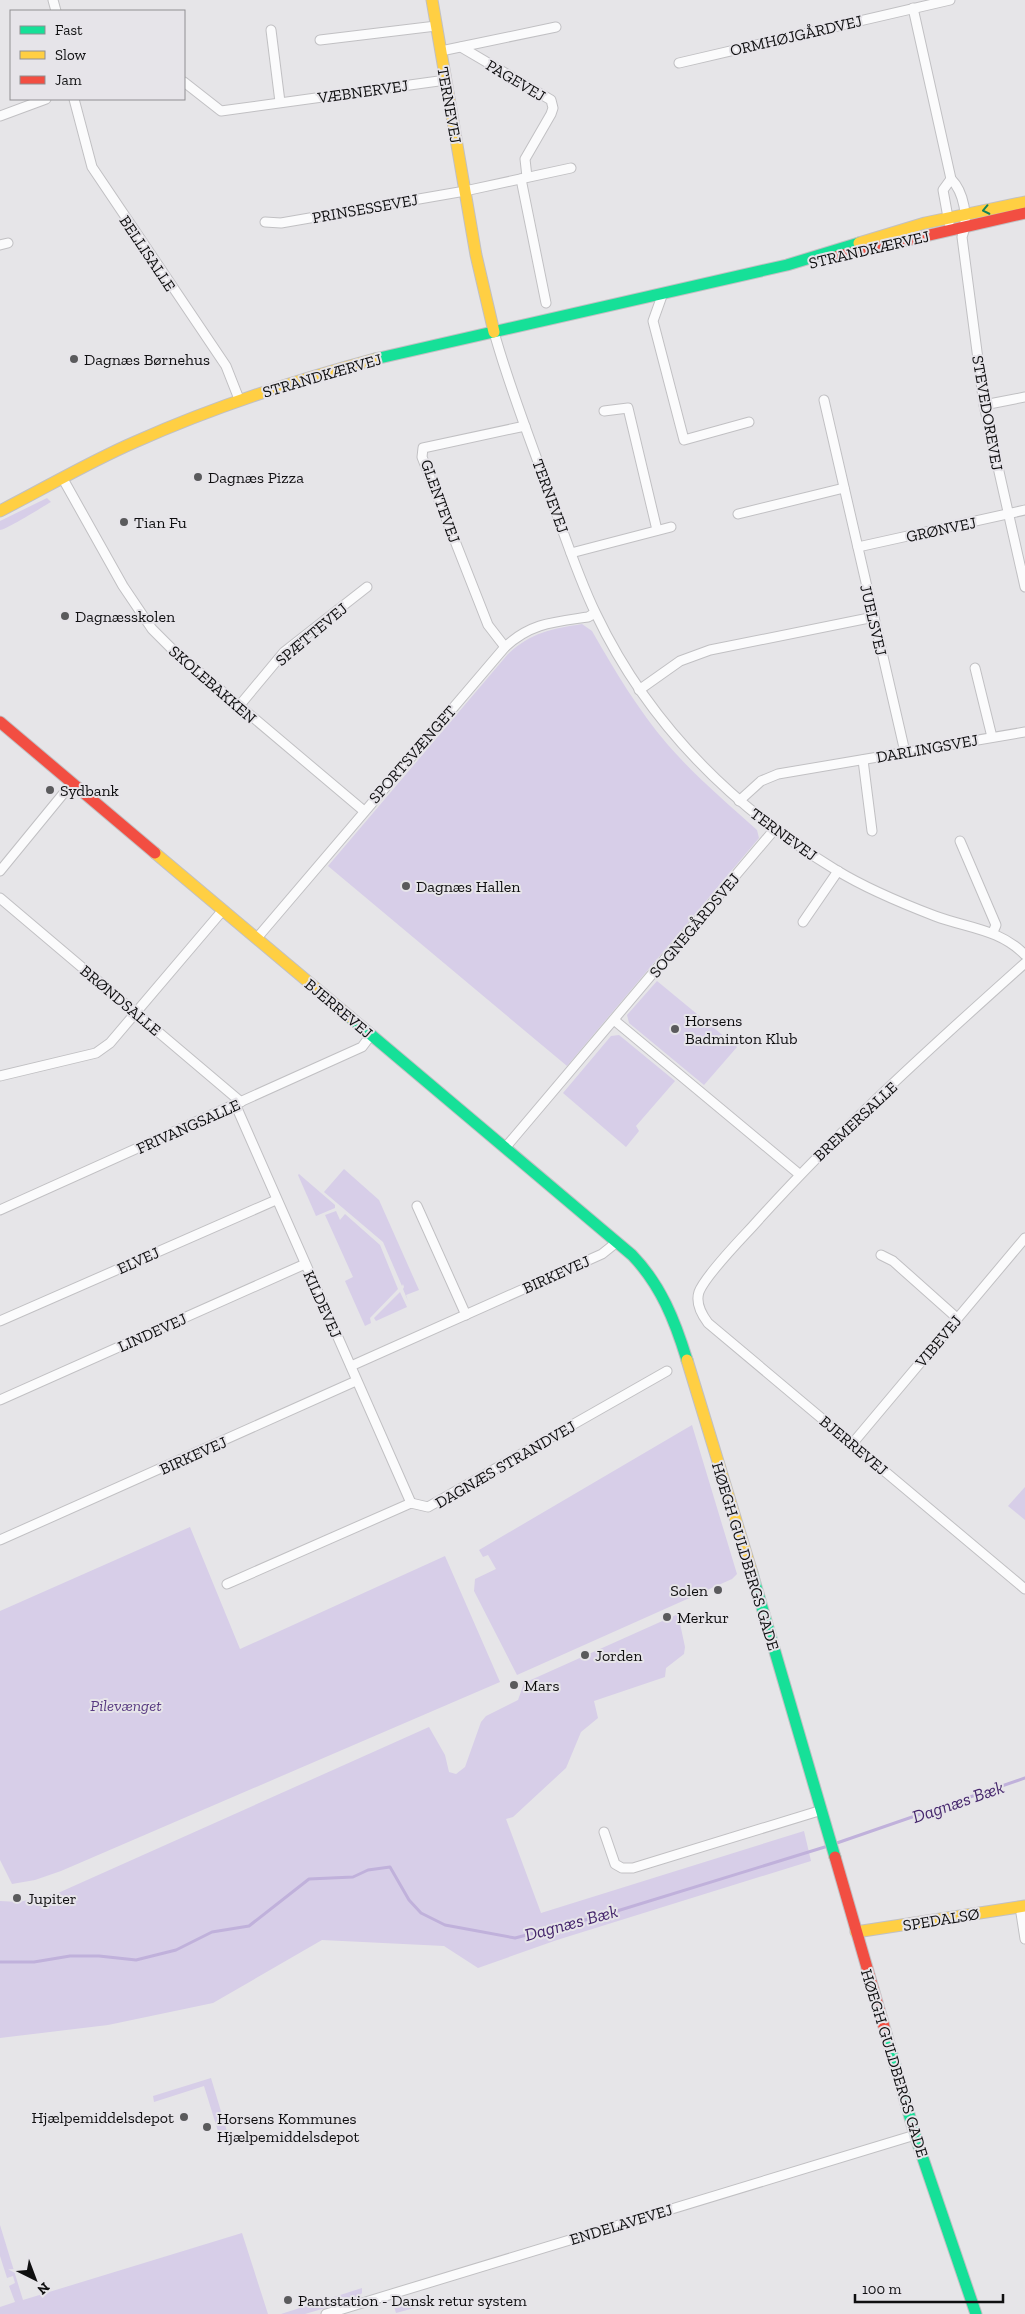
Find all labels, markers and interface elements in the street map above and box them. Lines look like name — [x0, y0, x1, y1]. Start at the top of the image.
legend — [10, 10, 185, 100]
street label: ORMHØJGÅRDVEJ — [728, 11, 864, 60]
text: Fast — [55, 21, 83, 39]
text: Slow — [55, 46, 87, 64]
street label: PAGEVEJ — [483, 55, 549, 106]
street label: TERNEVEJ — [433, 65, 466, 145]
text: Jam — [55, 71, 82, 89]
street label: VÆBNERVEJ — [316, 76, 410, 107]
street label: PRINSESSEVEJ — [311, 190, 420, 227]
one-way arrow — [982, 204, 991, 215]
street label: BELLISALLE — [115, 212, 180, 295]
street label: STRANDKÆRVEJ — [807, 226, 931, 273]
street label: STRANDKÆRVEJ — [260, 349, 384, 402]
place label: Dagnæs Børnehus — [84, 350, 210, 369]
marker: Dagnæs Børnehus — [68, 353, 80, 365]
street label: STEVEDOREVEJ — [968, 354, 1007, 472]
street label: GLENTEVEJ — [417, 457, 464, 545]
street label: TERNEVEJ — [528, 457, 573, 536]
place label: Dagnæs Pizza — [208, 468, 304, 487]
marker: Dagnæs Pizza — [192, 471, 204, 483]
place label: Tian Fu — [134, 513, 187, 532]
street label: GRØNVEJ — [904, 513, 978, 546]
marker: Tian Fu — [118, 516, 130, 528]
street label: JUELSVEJ — [856, 583, 891, 658]
street label: SPÆTTEVEJ — [272, 599, 351, 670]
place label: Dagnæsskolen — [75, 607, 176, 626]
marker: Dagnæsskolen — [59, 610, 71, 622]
street label: SKOLEBAKKEN — [165, 641, 260, 728]
street label: SPORTSVÆNGET — [365, 702, 460, 807]
street label: DARLINGSVEJ — [875, 730, 980, 767]
place label: Sydbank — [60, 781, 120, 800]
marker: Sydbank — [44, 784, 56, 796]
street label: TERNEVEJ — [747, 804, 821, 865]
street label: SOGNEGÅRDSVEJ — [645, 869, 744, 981]
place label: Dagnæs Hallen — [416, 877, 521, 896]
marker: Dagnæs Hallen — [400, 880, 412, 892]
street label: BRØNDSALLE — [76, 961, 165, 1040]
street label: BJERREVEJ — [301, 975, 376, 1042]
place label: Horsens Badminton Klub — [685, 1011, 798, 1048]
marker: Horsens Badminton Klub — [669, 1023, 681, 1035]
street label: BREMERSALLE — [809, 1078, 901, 1165]
street label: FRIVANGSALLE — [133, 1095, 243, 1158]
street label: ELVEJ — [114, 1243, 162, 1278]
street label: BIRKEVEJ — [520, 1251, 593, 1298]
street label: KILDEVEJ — [299, 1268, 346, 1341]
street label: LINDEVEJ — [115, 1309, 190, 1356]
street label: VIBEVEJ — [911, 1312, 965, 1372]
street label: BJERREVEJ — [816, 1412, 891, 1479]
street label: DAGNÆS STRANDVEJ — [432, 1417, 579, 1512]
street label: BIRKEVEJ — [157, 1432, 230, 1479]
street label: HØEGH GULDBERGS GADE — [708, 1460, 783, 1653]
place label: Solen — [670, 1581, 709, 1600]
marker: Solen — [712, 1584, 724, 1596]
place label: Merkur — [677, 1608, 729, 1627]
marker: Merkur — [661, 1611, 673, 1623]
place label: Jorden — [595, 1646, 643, 1665]
marker: Jorden — [579, 1649, 591, 1661]
place label: Mars — [524, 1676, 559, 1695]
marker: Mars — [508, 1679, 520, 1691]
park label: Pilevænget — [90, 1696, 162, 1715]
water label: Dagnæs Bæk — [909, 1776, 1007, 1828]
place label: Jupiter — [27, 1889, 77, 1908]
marker: Jupiter — [11, 1892, 23, 1904]
water label: Dagnæs Bæk — [522, 1900, 620, 1946]
street label: SPEDALSØ — [901, 1904, 981, 1935]
street label: HØEGH GULDBERGS GADE — [857, 1967, 932, 2160]
place label: Hjælpemiddelsdepot — [32, 2108, 174, 2127]
place label: Horsens Kommunes Hjælpemiddelsdepot — [217, 2109, 360, 2146]
marker: Hjælpemiddelsdepot — [178, 2111, 190, 2123]
marker: Horsens Kommunes Hjælpemiddelsdepot — [201, 2121, 213, 2133]
street label: ENDELAVEVEJ — [567, 2200, 675, 2249]
north arrow — [10, 2254, 60, 2304]
scale bar — [855, 2272, 1002, 2304]
text: N — [33, 2278, 53, 2298]
text: 100 m — [862, 2280, 901, 2298]
place label: Pantstation - Dansk retur system — [298, 2291, 527, 2310]
marker: Pantstation - Dansk retur system — [282, 2294, 294, 2306]

